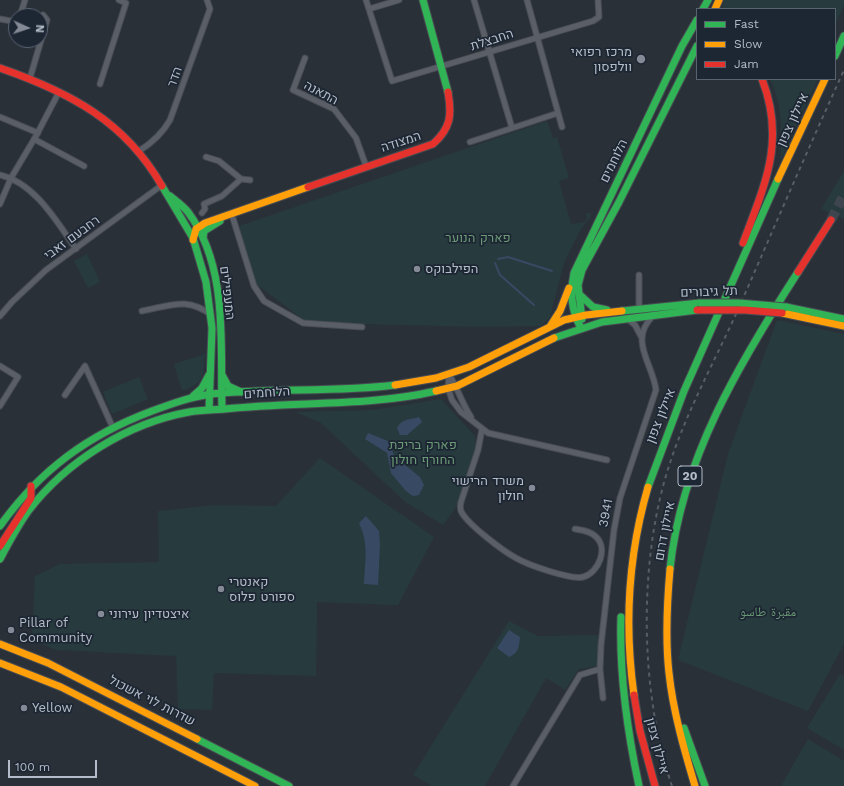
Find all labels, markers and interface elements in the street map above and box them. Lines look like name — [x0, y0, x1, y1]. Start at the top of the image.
north arrow — [8, 8, 48, 48]
legend — [696, 8, 836, 80]
text: Fast — [734, 17, 759, 31]
text: N — [33, 24, 46, 33]
street label: החבצלת — [469, 26, 515, 54]
text: Slow — [734, 37, 762, 51]
place label: מרכז רפואי וולפסון — [571, 44, 632, 75]
marker: מרכז רפואי וולפסון — [635, 53, 647, 65]
text: Jam — [734, 57, 759, 71]
street label: הדר — [164, 65, 186, 89]
street label: התאנה — [301, 78, 341, 108]
street label: איילון צפון — [774, 91, 812, 149]
street label: המצודה — [379, 128, 423, 156]
street label: הלוחמים — [597, 137, 631, 185]
street label: רחבעם זאבי — [41, 213, 103, 263]
park label: פארק הנוער — [445, 230, 511, 246]
place label: הפילבוקס — [425, 261, 478, 277]
marker: הפילבוקס — [412, 264, 422, 274]
street label: המעפילים — [216, 265, 238, 321]
street label: תל גיבורים — [680, 283, 738, 301]
street label: הלוחמים — [243, 384, 291, 402]
street label: איילון צפון — [643, 386, 679, 446]
park label: פארק בריכת החורף חולון — [389, 437, 457, 468]
road number: 20 — [678, 466, 702, 486]
place label: משרד הרישוי חולון — [452, 473, 524, 504]
marker: משרד הרישוי חולון — [527, 483, 537, 493]
street label: 3941 — [596, 498, 616, 528]
street label: איילון דרום — [652, 500, 678, 562]
place label: קאנטרי ספורט פלוס — [229, 574, 295, 605]
marker: קאנטרי ספורט פלוס — [216, 584, 226, 594]
park label: مقبرة طاسو — [740, 604, 796, 620]
place label: איצטדיון עירוני — [109, 606, 189, 622]
marker: איצטדיון עירוני — [96, 609, 106, 619]
place label: Pillar of Community — [19, 615, 92, 646]
marker: Pillar of Community — [6, 625, 16, 635]
street label: שדרות לוי אשכול — [106, 673, 198, 729]
place label: Yellow — [32, 700, 72, 716]
marker: Yellow — [19, 703, 29, 713]
street label: איילון צפון — [642, 716, 672, 776]
scale bar — [10, 752, 99, 778]
text: 100 m — [15, 760, 50, 774]

